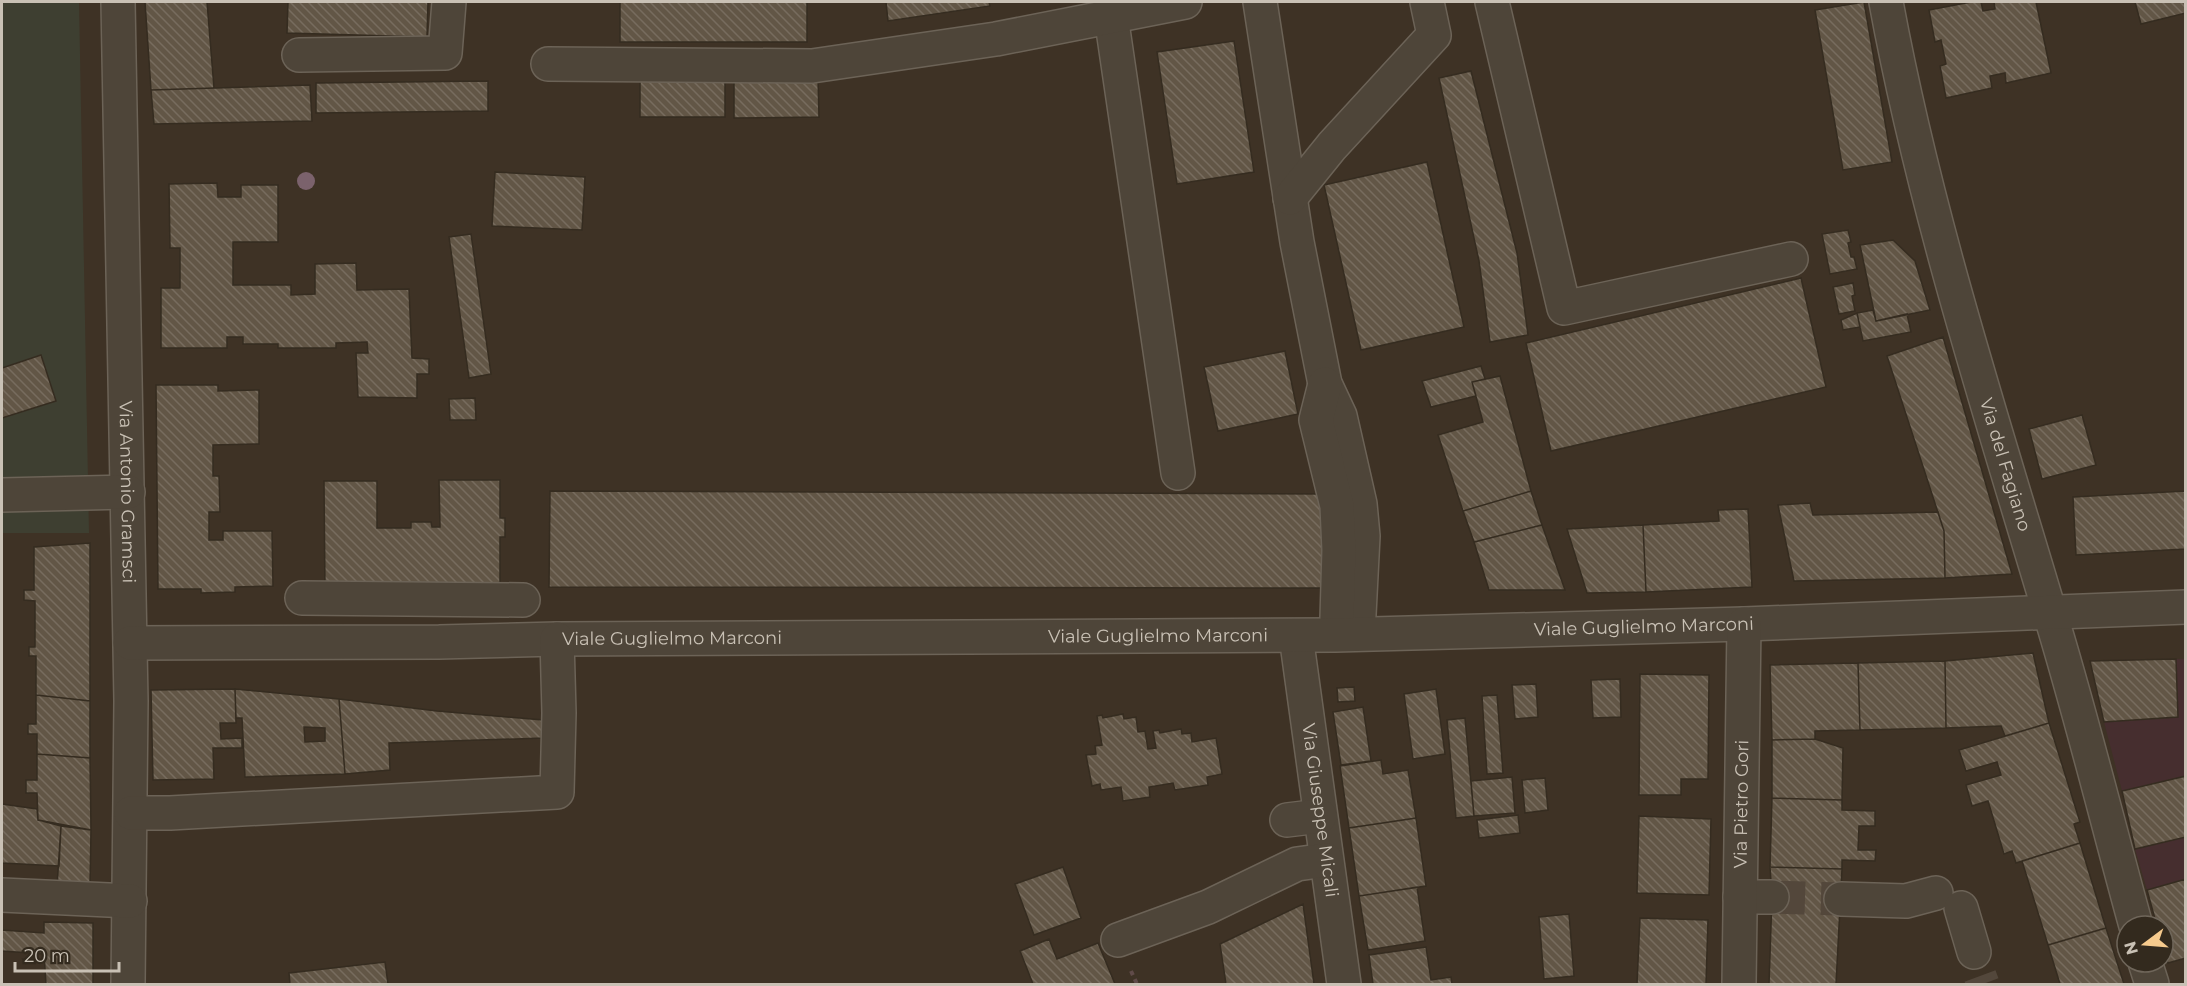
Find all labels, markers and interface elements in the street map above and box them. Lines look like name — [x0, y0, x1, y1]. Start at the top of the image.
street label: Via del Fagiano — [1975, 395, 2036, 534]
street label: Via Antonio Gramsci — [114, 400, 140, 583]
street label: Viale Guglielmo Marconi — [1533, 613, 1754, 641]
street label: Viale Guglielmo Marconi — [1048, 624, 1268, 647]
street label: Viale Guglielmo Marconi — [562, 627, 782, 650]
street label: Via Giuseppe Micali — [1297, 722, 1343, 899]
street label: Via Pietro Gori — [1730, 740, 1753, 868]
north arrow — [2115, 914, 2175, 974]
scale bar — [15, 935, 118, 973]
text: N — [2120, 939, 2142, 957]
text: 20 m — [24, 945, 70, 967]

